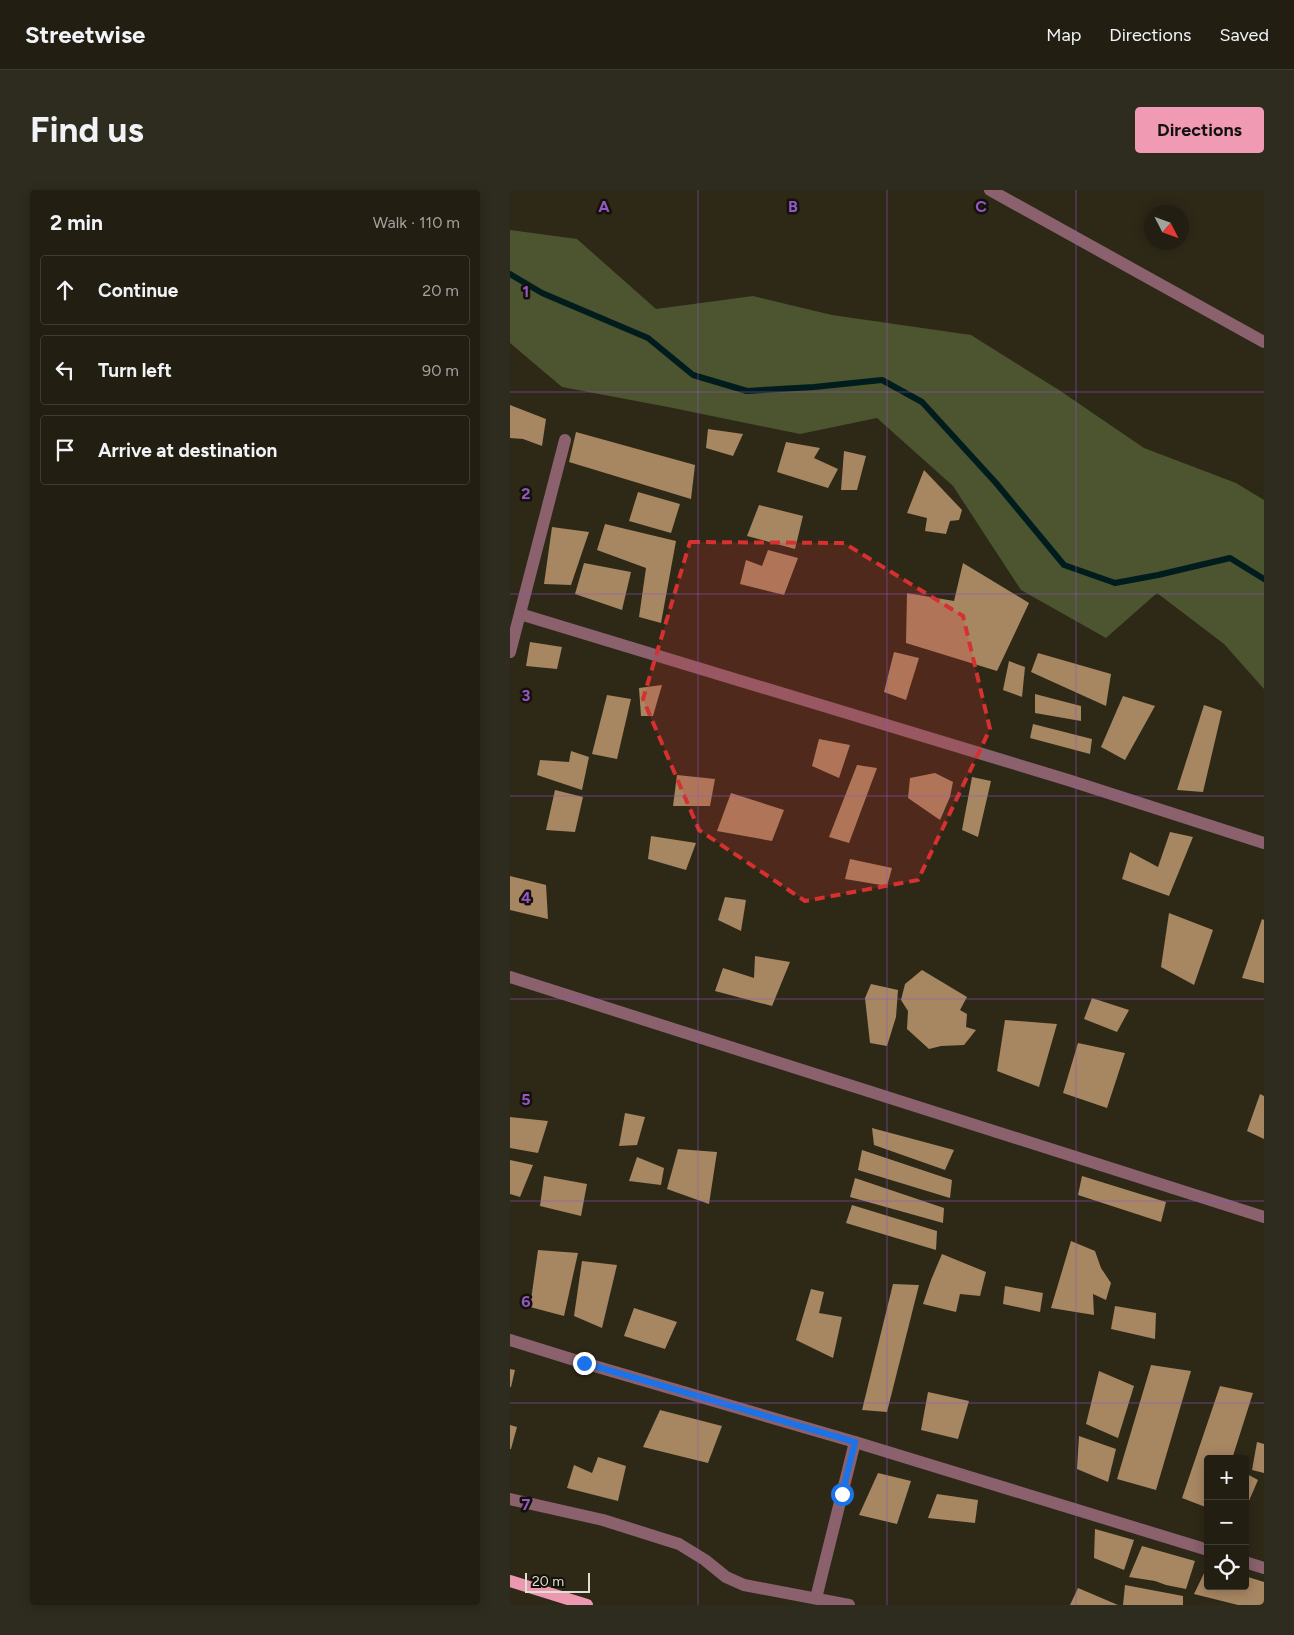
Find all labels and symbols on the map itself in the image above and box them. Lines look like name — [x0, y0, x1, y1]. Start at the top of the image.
text: A — [598, 197, 610, 216]
text: B — [788, 197, 798, 216]
text: C — [975, 197, 987, 216]
north arrow — [1144, 205, 1189, 250]
text: 1 — [523, 282, 529, 301]
text: 2 — [521, 484, 531, 503]
text: 3 — [522, 686, 531, 705]
text: 4 — [521, 888, 531, 907]
text: 5 — [521, 1090, 531, 1109]
text: 6 — [521, 1292, 531, 1311]
route end — [573, 1352, 596, 1375]
route start — [831, 1483, 854, 1506]
text: 7 — [522, 1495, 531, 1514]
scale bar — [525, 1570, 590, 1593]

